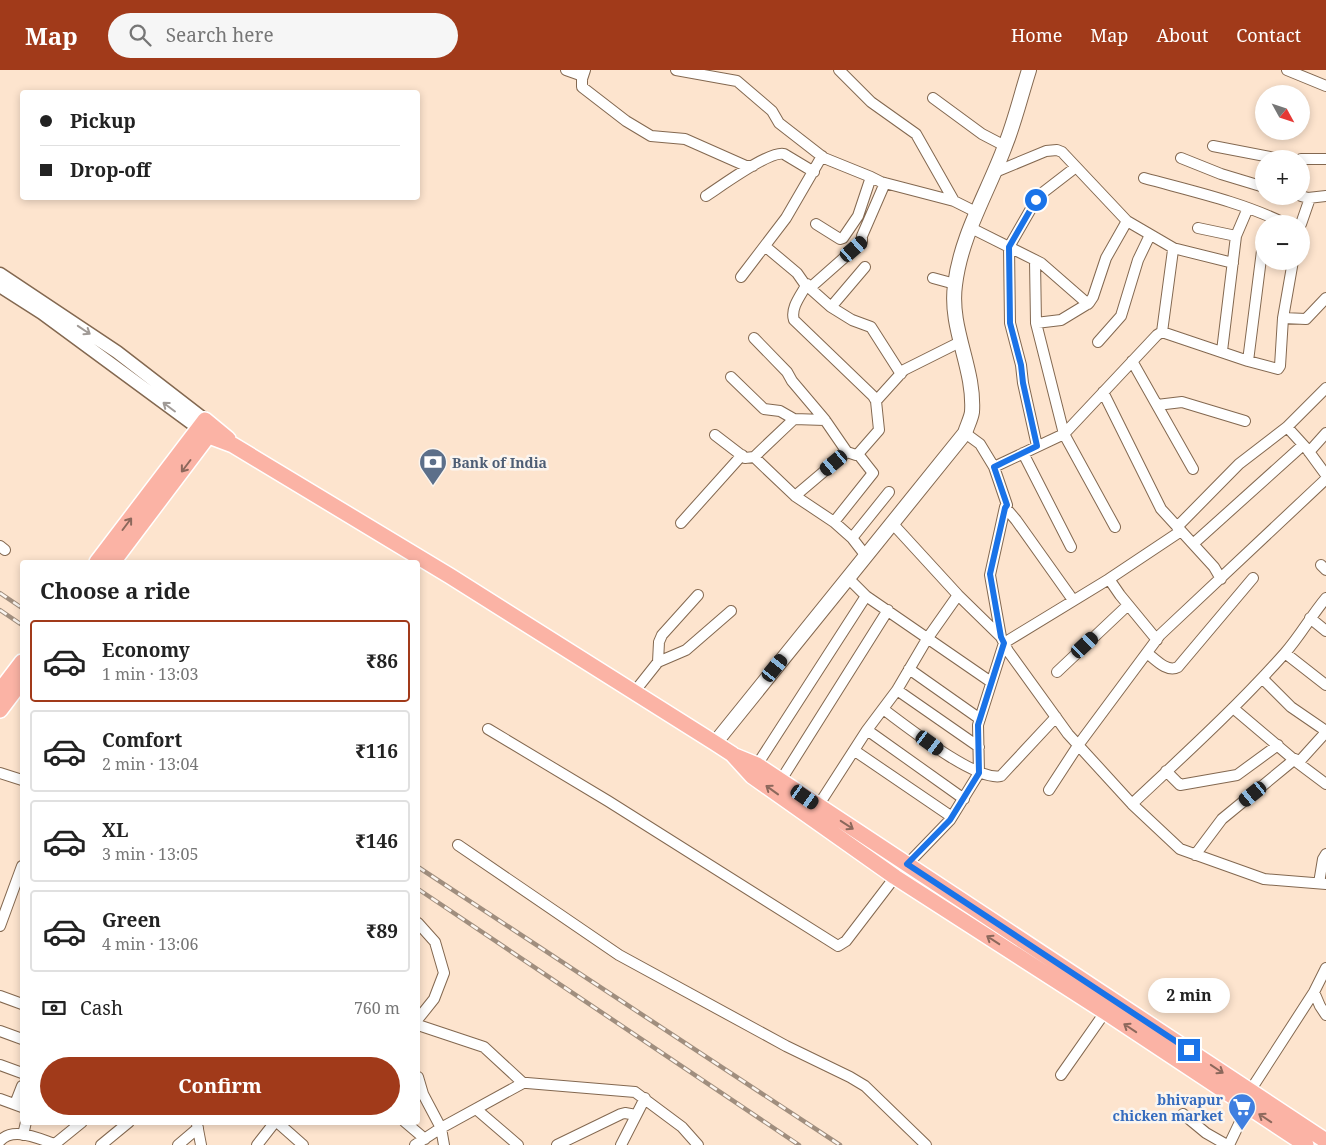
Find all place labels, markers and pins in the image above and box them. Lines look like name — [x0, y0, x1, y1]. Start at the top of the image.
bank icon: Bank of India — [418, 447, 448, 486]
place label: Bank of India — [452, 453, 547, 472]
place label: bhivapur chicken market — [1113, 1090, 1224, 1125]
supermarket icon: bhivapur chicken market — [1227, 1092, 1257, 1131]

